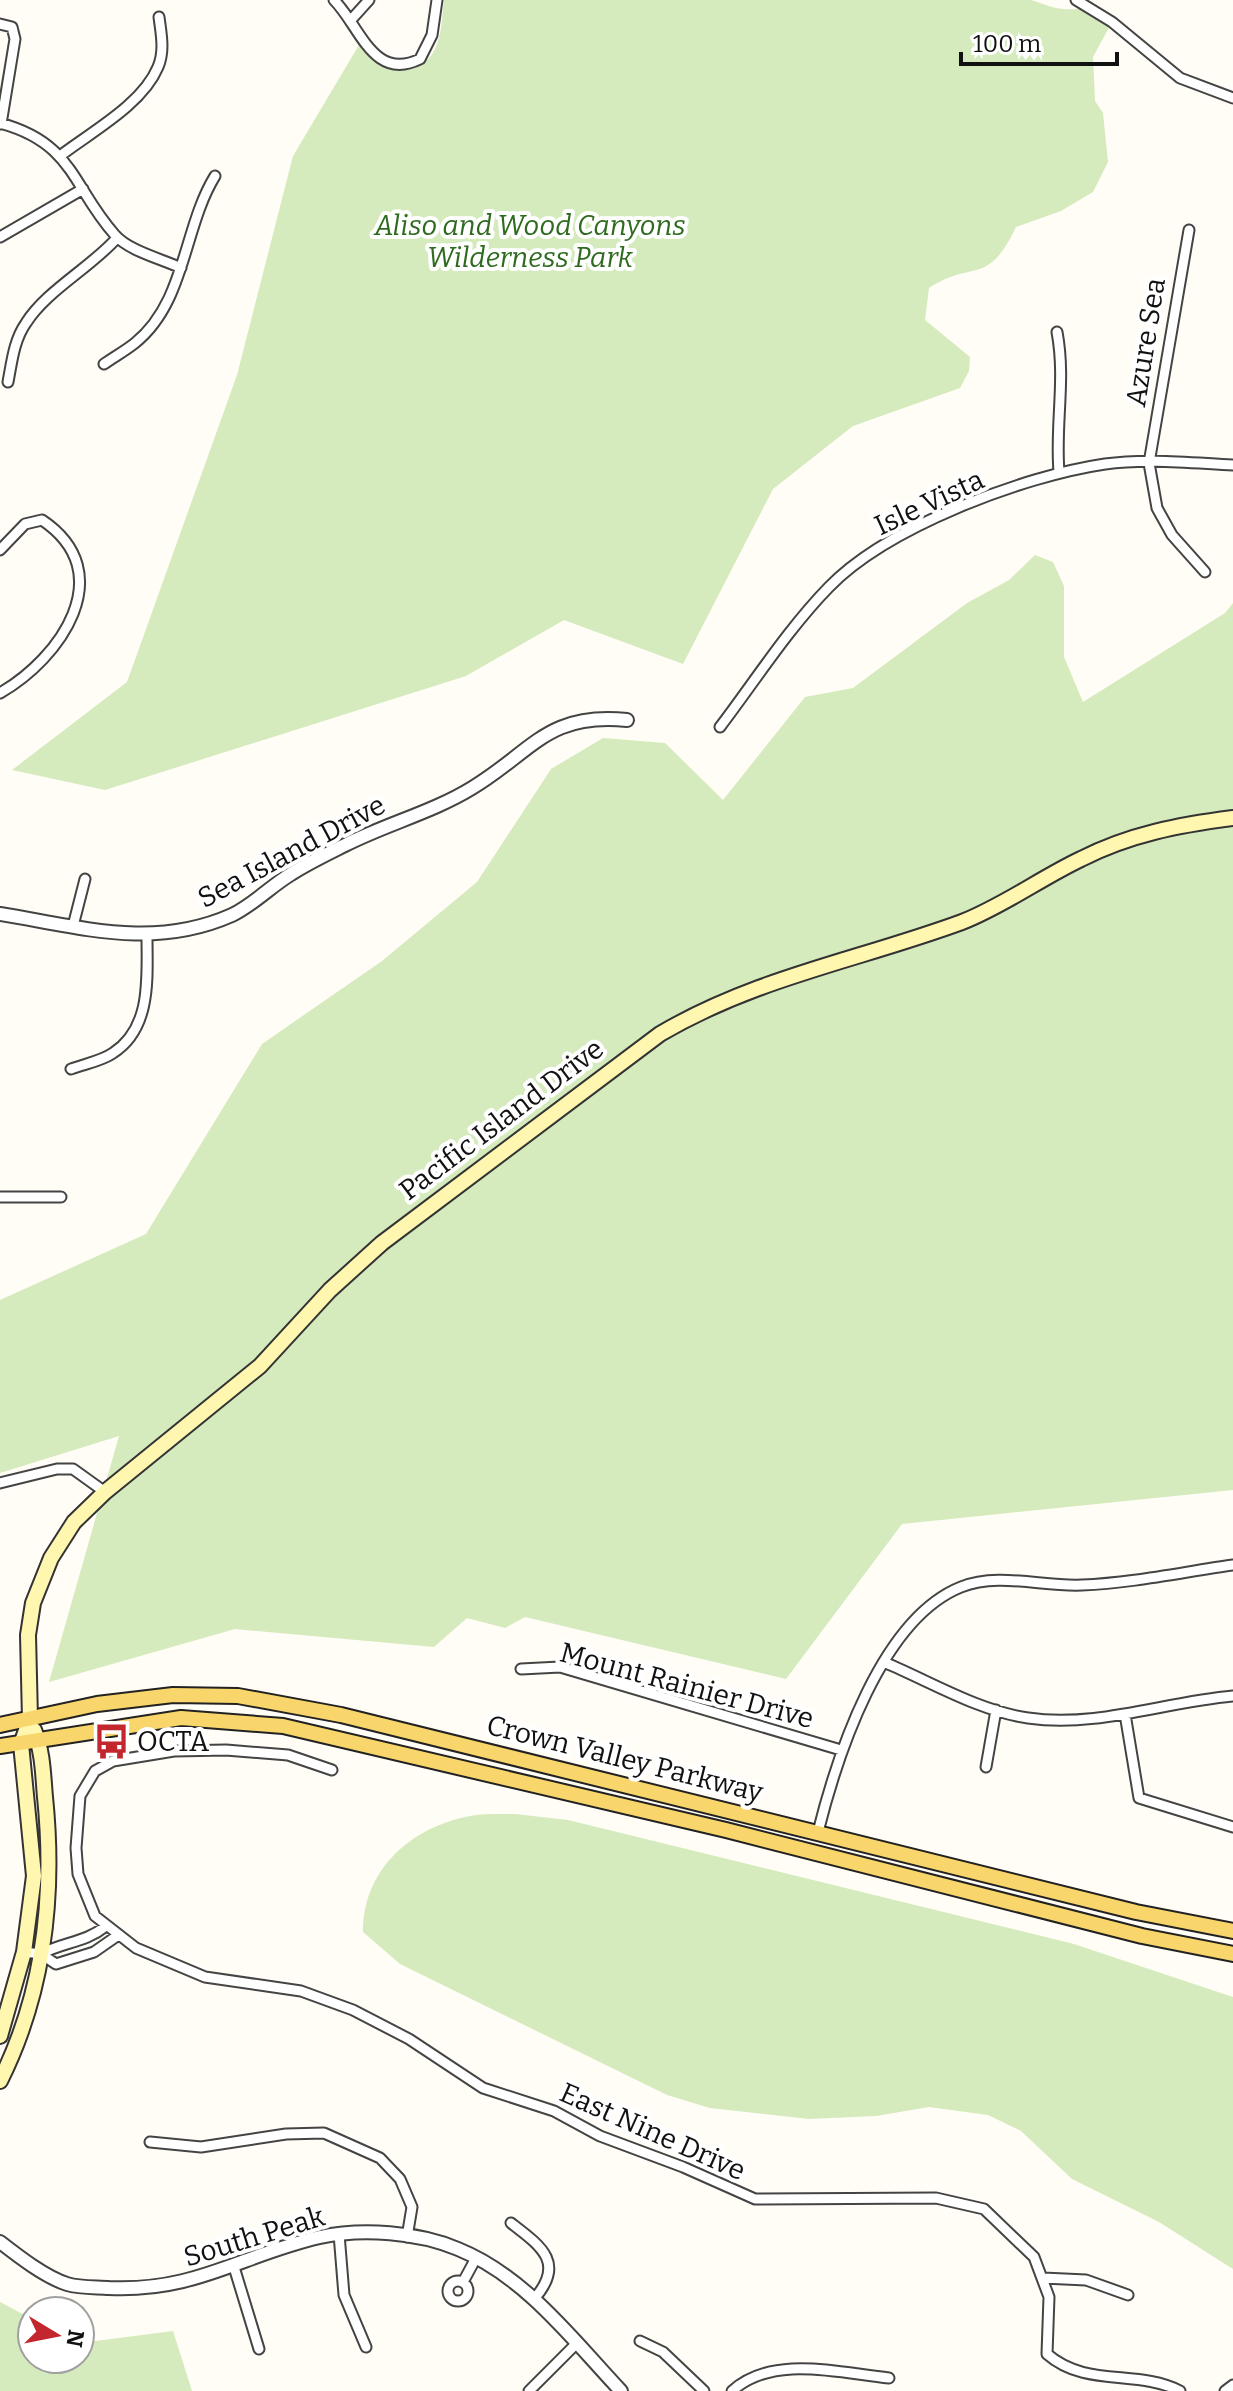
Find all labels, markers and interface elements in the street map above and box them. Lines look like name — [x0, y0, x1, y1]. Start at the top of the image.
scale bar — [961, 16, 1117, 66]
text: 100 m — [973, 30, 1041, 58]
park label: Aliso and Wood Canyons Wilderness Park — [372, 209, 686, 274]
street label: Azure Sea — [1119, 275, 1172, 409]
street label: Isle Vista — [869, 463, 989, 542]
street label: Sea Island Drive — [192, 788, 391, 915]
street label: Pacific Island Drive — [393, 1032, 610, 1207]
street label: Mount Rainier Drive — [556, 1636, 817, 1735]
street label: Crown Valley Parkway — [483, 1708, 767, 1809]
bus stop icon: OCTA — [92, 1722, 130, 1760]
place label: OCTA — [137, 1725, 209, 1758]
street label: East Nine Drive — [555, 2076, 751, 2187]
street label: South Peak — [180, 2199, 329, 2274]
north arrow — [16, 2295, 96, 2375]
text: N — [60, 2328, 90, 2349]

